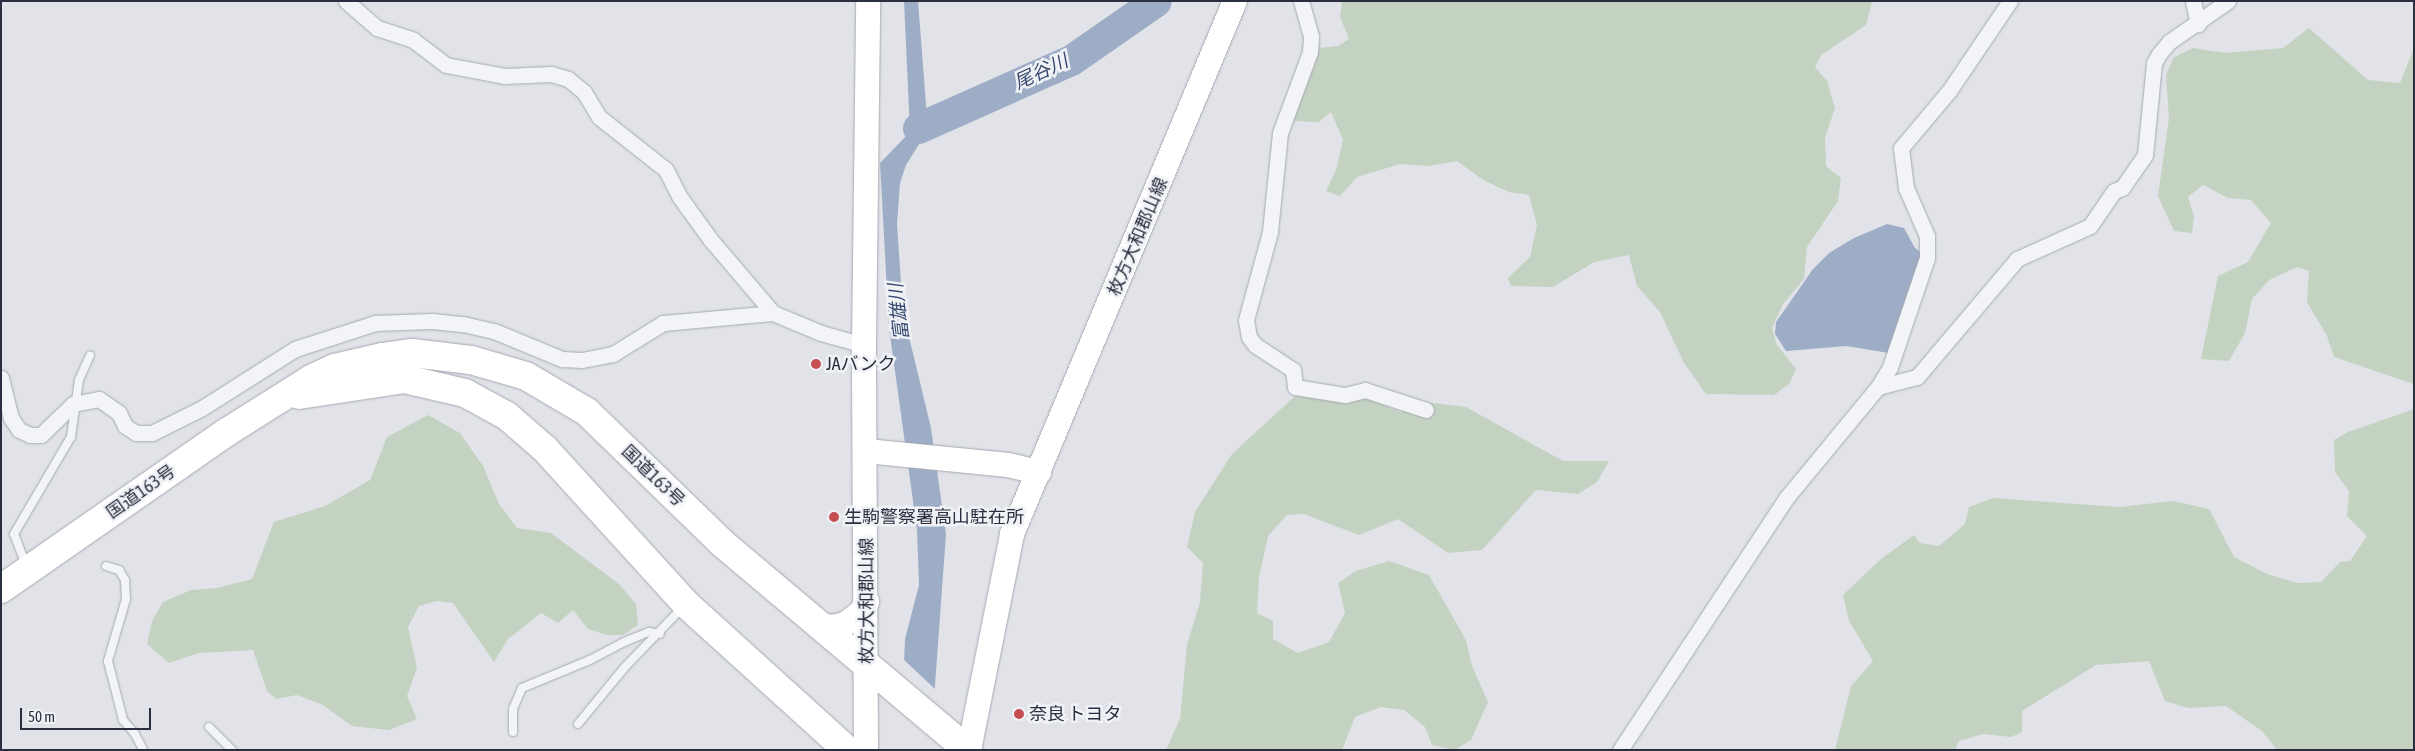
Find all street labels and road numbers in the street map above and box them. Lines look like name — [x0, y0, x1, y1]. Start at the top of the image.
street label: 枚方大和郡山線 — [1103, 175, 1173, 299]
street label: 国道163号 — [617, 441, 689, 511]
street label: 国道163号 — [102, 460, 180, 524]
street label: 枚方大和郡山線 — [856, 538, 878, 664]

